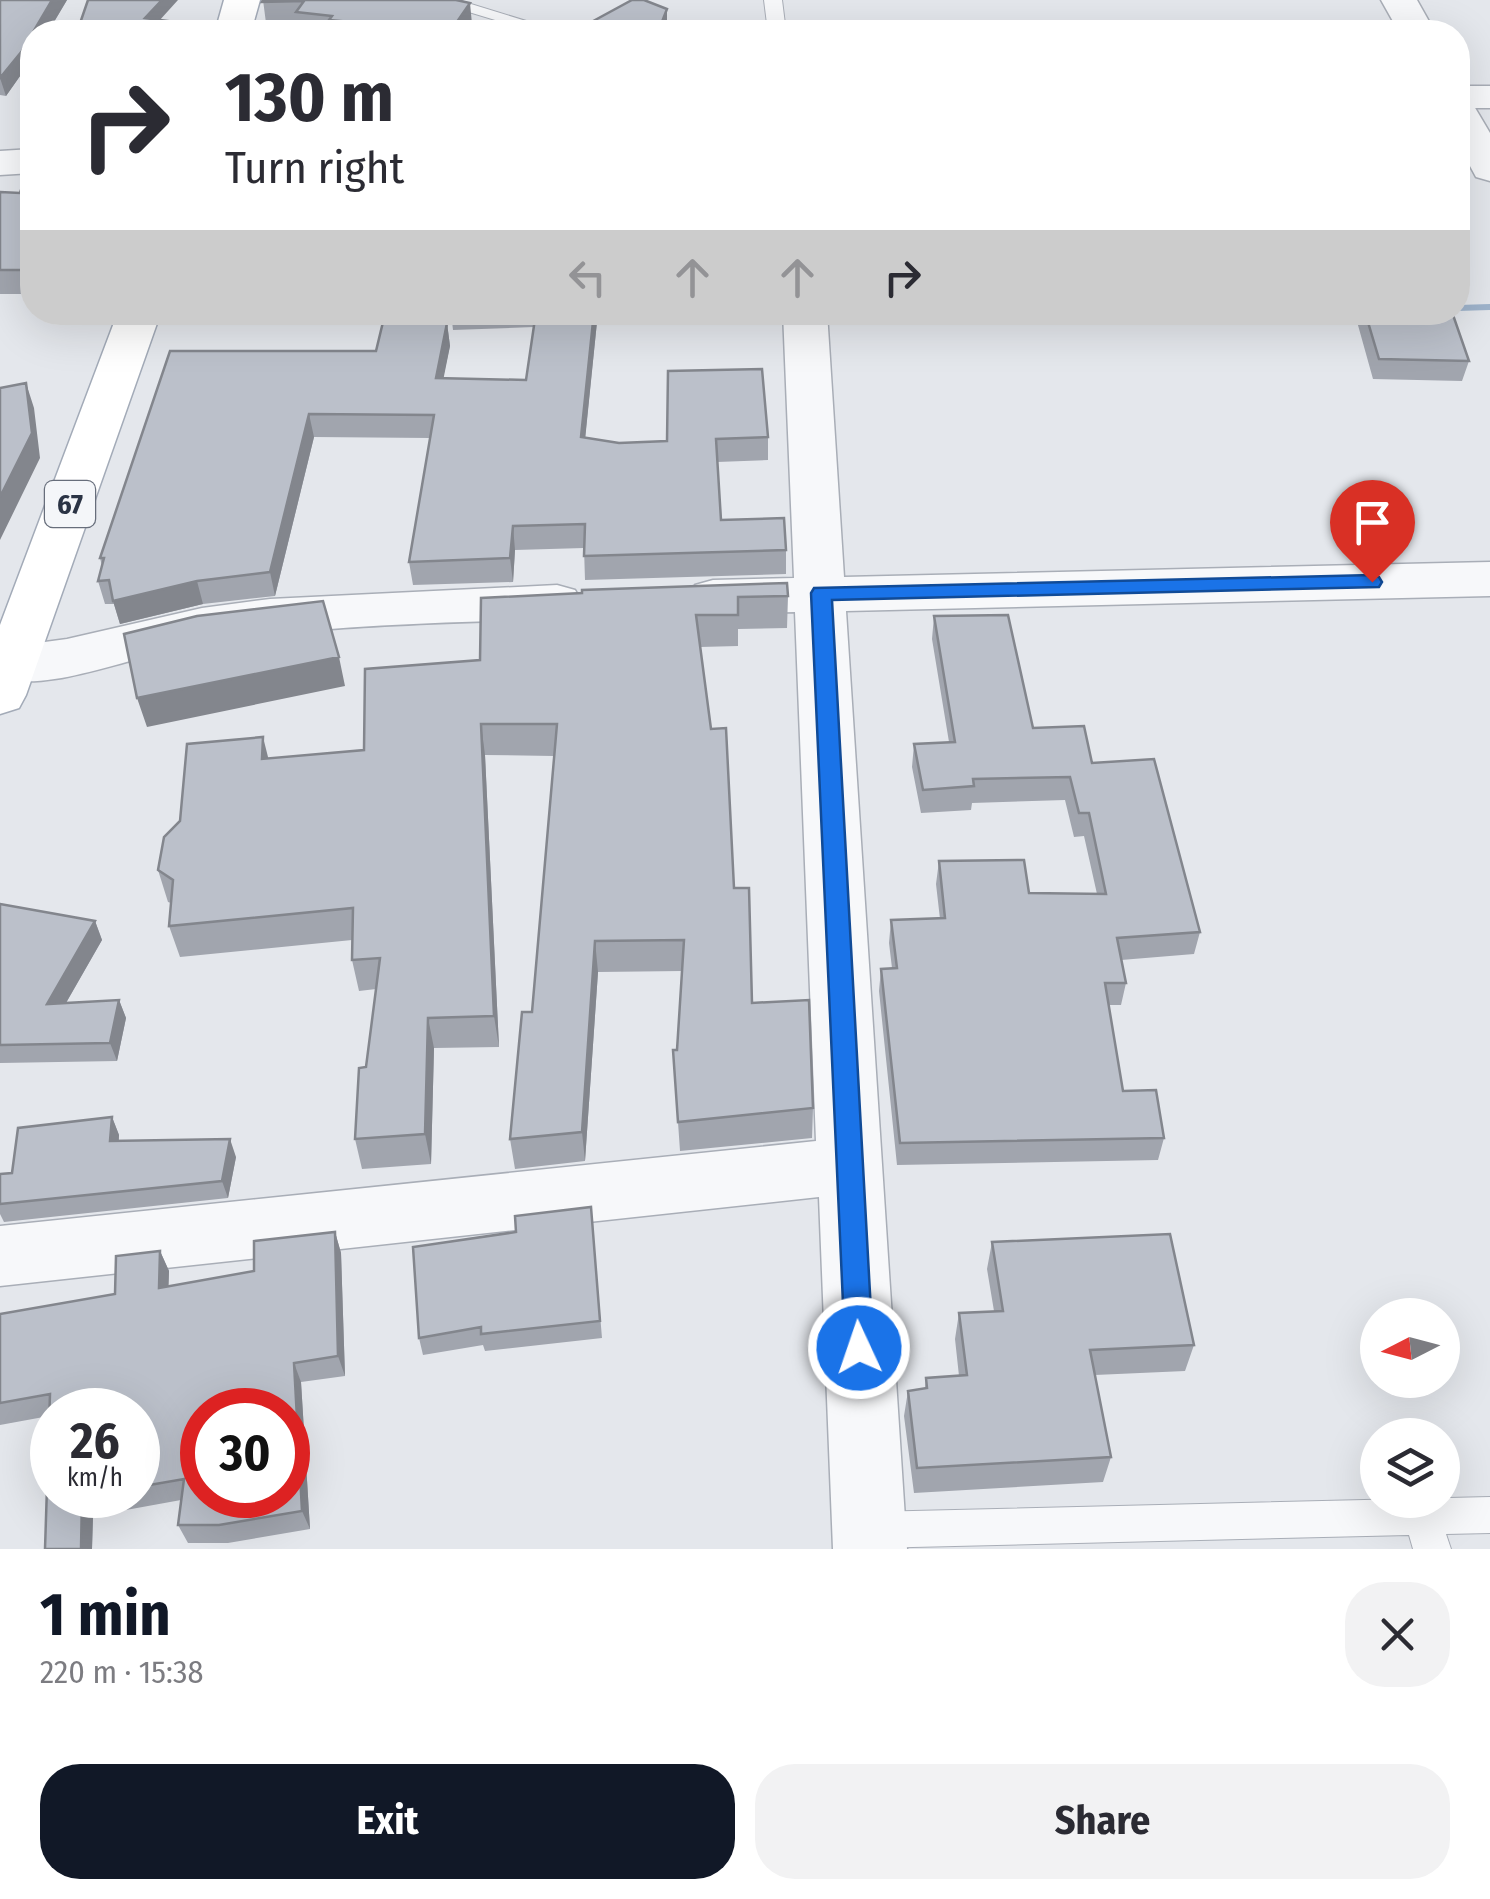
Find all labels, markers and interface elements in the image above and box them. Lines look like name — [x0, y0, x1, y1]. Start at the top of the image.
text: 130 m — [225, 56, 394, 140]
icon: right — [60, 60, 190, 190]
text: Turn right — [225, 141, 404, 195]
icon: left — [560, 250, 615, 305]
icon: ahead — [665, 250, 720, 305]
icon: ahead — [770, 250, 825, 305]
icon: right — [875, 250, 930, 305]
pin — [1330, 480, 1415, 583]
road number: 67 — [45, 481, 95, 527]
icon: arrive — [1345, 495, 1400, 550]
position arrow — [807, 1296, 911, 1400]
north arrow — [1360, 1298, 1460, 1398]
map controls — [1360, 1298, 1460, 1518]
speed limit sign: 30 — [180, 1388, 310, 1518]
text: 26 — [70, 1411, 120, 1471]
button: layers — [1360, 1418, 1460, 1518]
text: km/h — [67, 1463, 123, 1493]
text: 1 min — [40, 1579, 171, 1651]
button: close — [1345, 1582, 1450, 1687]
text: 220 m · 15:38 — [40, 1653, 204, 1691]
button: Exit — [40, 1764, 735, 1879]
button: Share — [755, 1764, 1450, 1879]

